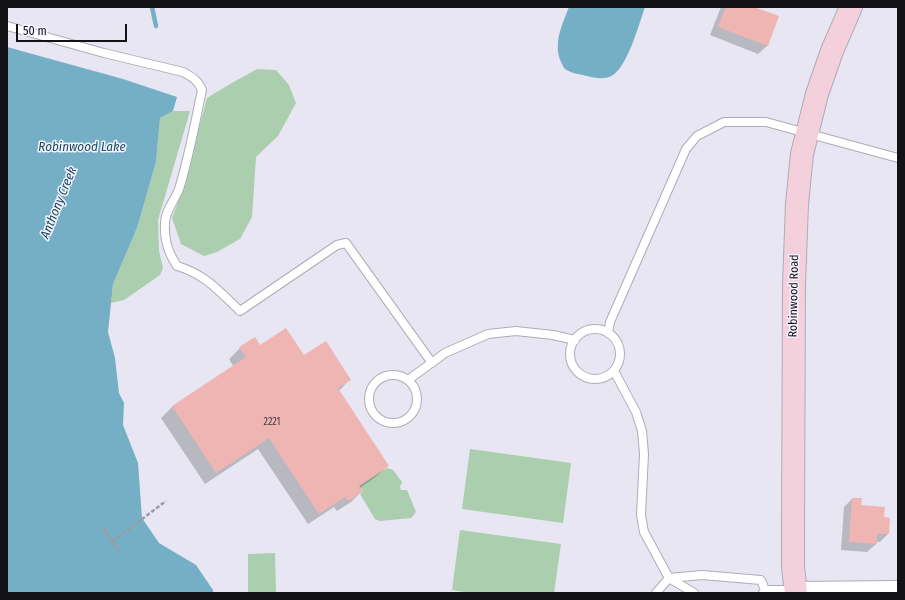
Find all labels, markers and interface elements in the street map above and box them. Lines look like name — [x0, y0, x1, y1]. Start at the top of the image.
scale bar — [18, 16, 129, 42]
text: 50 m — [23, 24, 47, 38]
water label: Robinwood Lake — [38, 139, 126, 155]
water label: Anthony Creek — [38, 165, 80, 241]
street label: Robinwood Road — [786, 254, 802, 338]
house number: 2221 — [264, 416, 280, 428]

